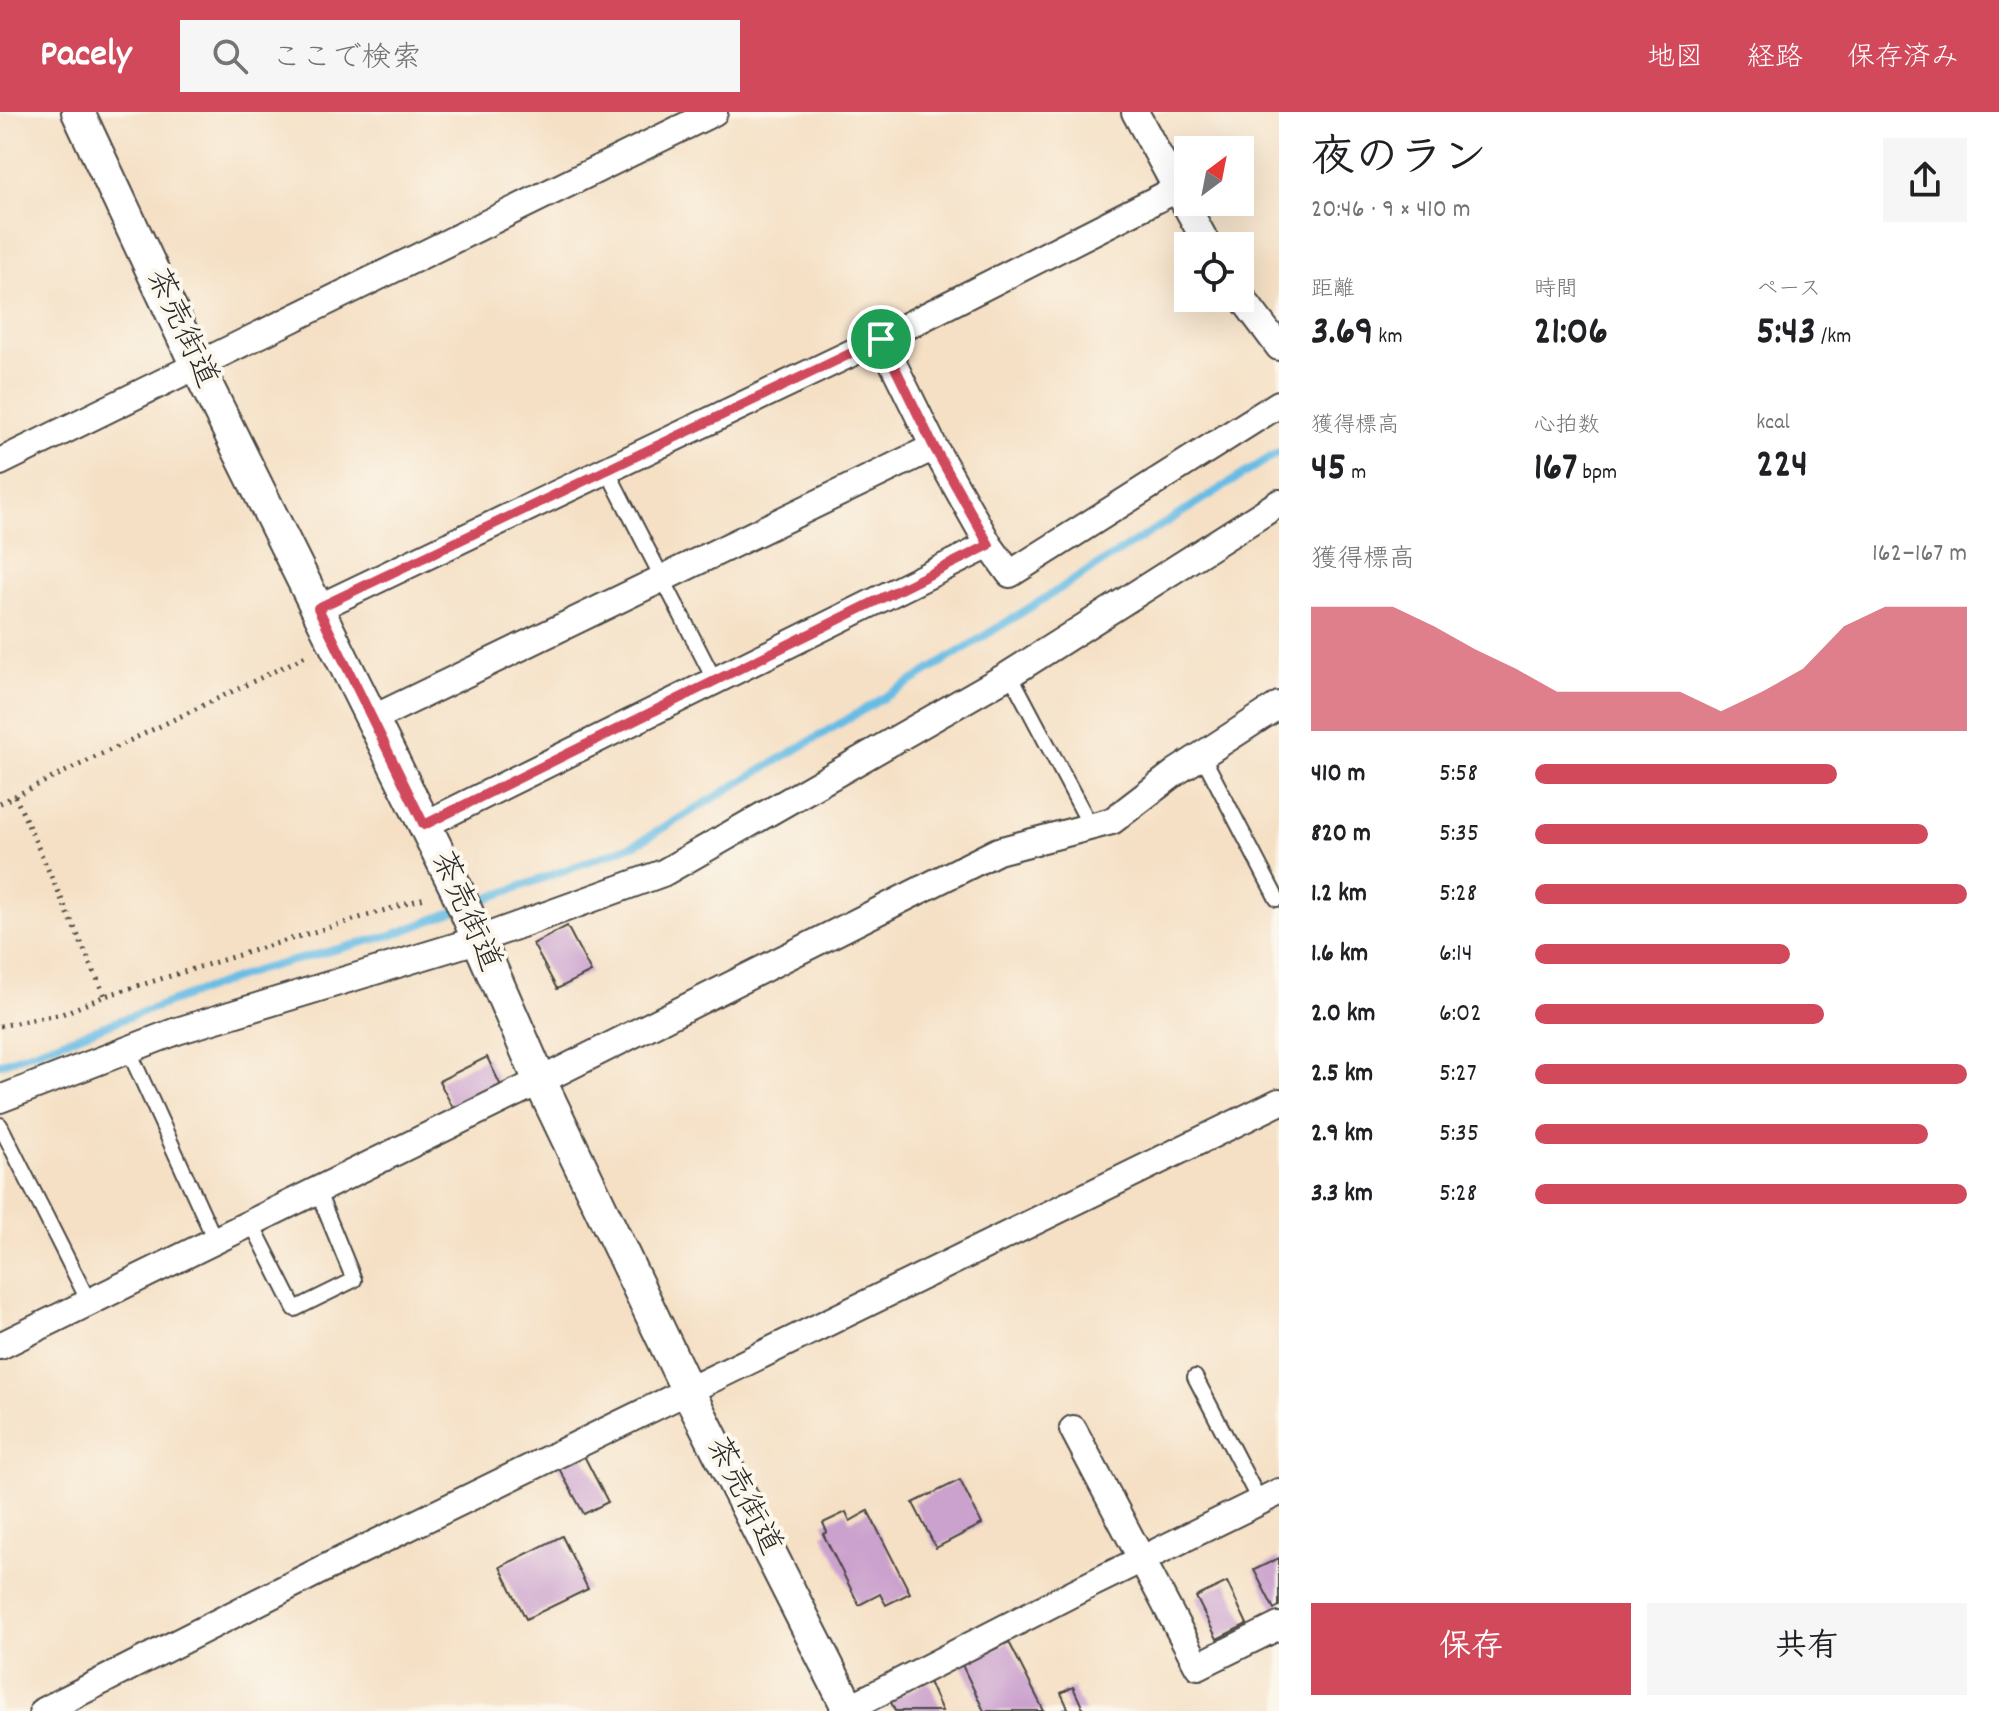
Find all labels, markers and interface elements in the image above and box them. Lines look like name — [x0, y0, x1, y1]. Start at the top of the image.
search box — [180, 20, 740, 92]
text: Pacely — [40, 29, 132, 84]
icon: search — [208, 34, 252, 78]
text: ここで検索 — [272, 39, 422, 82]
text: 地図 — [1647, 40, 1703, 80]
text: 経路 — [1747, 40, 1803, 80]
text: 保存済み — [1847, 40, 1959, 80]
text: 夜のラン — [1311, 130, 1487, 193]
north arrow — [1174, 136, 1254, 216]
map controls — [1174, 136, 1254, 312]
button: share — [1883, 138, 1967, 222]
text: 20:46 · 9 × 410 m — [1311, 192, 1471, 229]
button: locate — [1174, 232, 1254, 312]
street label: 茶売街道 — [132, 261, 228, 397]
text: 距離 — [1311, 275, 1355, 306]
text: 時間 — [1534, 275, 1578, 306]
text: ペース — [1756, 275, 1821, 306]
pin — [847, 305, 915, 373]
text: 3.69 — [1311, 306, 1373, 363]
text: 21:06 — [1534, 306, 1608, 363]
text: 5:43 — [1756, 306, 1816, 363]
icon: arrive — [859, 317, 903, 361]
text: km — [1373, 322, 1403, 353]
text: /km — [1816, 322, 1851, 353]
text: kcal — [1756, 408, 1790, 439]
text: 獲得標高 — [1311, 411, 1399, 442]
text: 心拍数 — [1534, 411, 1600, 442]
text: 224 — [1756, 439, 1808, 496]
text: 45 — [1311, 442, 1346, 499]
text: 167 — [1534, 442, 1577, 499]
text: m — [1346, 458, 1366, 489]
text: bpm — [1577, 458, 1617, 489]
text: 162–167 m — [1872, 536, 1967, 573]
text: 獲得標高 — [1311, 542, 1415, 579]
text: 410 m — [1311, 756, 1365, 793]
text: 5:58 — [1439, 756, 1478, 793]
text: 820 m — [1311, 816, 1371, 853]
text: 5:35 — [1439, 816, 1479, 853]
street label: 茶売街道 — [417, 844, 511, 980]
text: 1.2 km — [1311, 876, 1367, 913]
text: 5:28 — [1439, 876, 1477, 913]
text: 1.6 km — [1311, 936, 1368, 973]
text: 6:14 — [1439, 936, 1473, 973]
text: 2.0 km — [1311, 996, 1375, 1033]
text: 6:02 — [1439, 996, 1482, 1033]
text: 2.5 km — [1311, 1056, 1373, 1093]
text: 5:27 — [1439, 1056, 1477, 1093]
text: 2.9 km — [1311, 1116, 1373, 1153]
text: 5:35 — [1439, 1116, 1479, 1153]
text: 3.3 km — [1311, 1176, 1373, 1213]
text: 5:28 — [1439, 1176, 1477, 1213]
street label: 茶売街道 — [692, 1430, 792, 1564]
button: 保存 — [1311, 1603, 1631, 1695]
button: 共有 — [1647, 1603, 1967, 1695]

